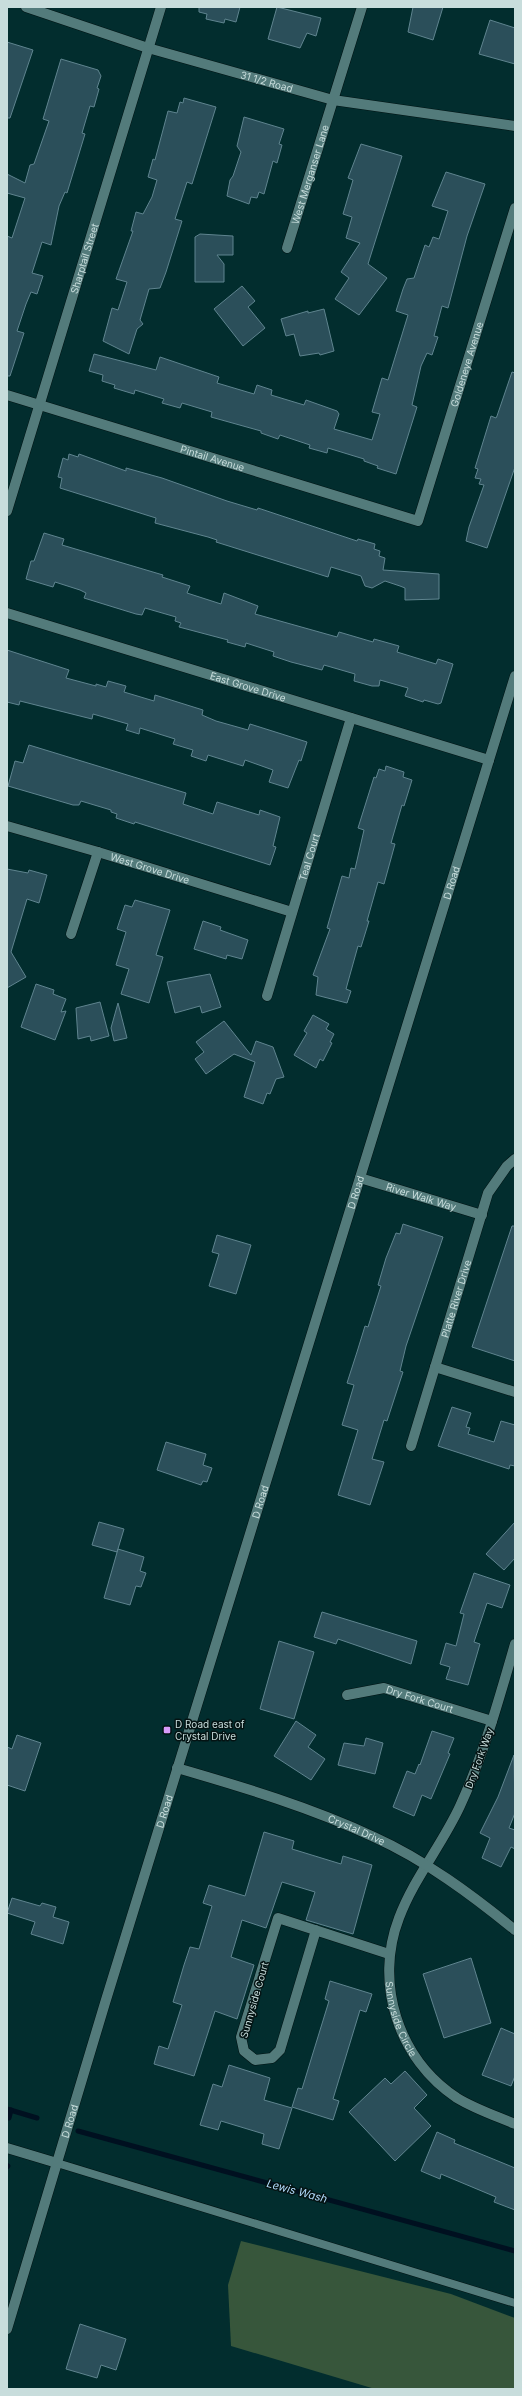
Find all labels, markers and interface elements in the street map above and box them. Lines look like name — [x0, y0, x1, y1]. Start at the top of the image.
street label: 31 1/2 Road — [239, 68, 294, 94]
street label: West Merganser Lane — [289, 123, 331, 226]
street label: Sharptail Street — [68, 221, 101, 295]
street label: Goldeneye Avenue — [448, 320, 485, 408]
street label: Pintail Avenue — [179, 443, 246, 474]
street label: East Grove Drive — [209, 669, 288, 704]
street label: Teal Court — [296, 831, 322, 882]
street label: West Grove Drive — [109, 850, 191, 886]
street label: D Road — [440, 865, 462, 901]
street label: D Road — [345, 1174, 366, 1210]
street label: River Walk Way — [385, 1180, 458, 1213]
street label: Platte River Drive — [438, 1258, 473, 1339]
street label: D Road — [249, 1484, 271, 1520]
street label: Dry Fork Court — [385, 1683, 456, 1715]
place label: D Road east of Crystal Drive — [175, 1718, 245, 1742]
marker: D Road east of Crystal Drive — [162, 1725, 172, 1735]
street label: Dry Fork Way — [462, 1726, 496, 1790]
street label: D Road — [153, 1793, 175, 1829]
street label: Crystal Drive — [326, 1812, 387, 1847]
street label: Sunnyside Court — [237, 1960, 271, 2039]
street label: Sunnyside Circle — [384, 1981, 420, 2059]
street label: D Road — [59, 2103, 80, 2139]
water label: Lewis Wash — [265, 2176, 329, 2206]

